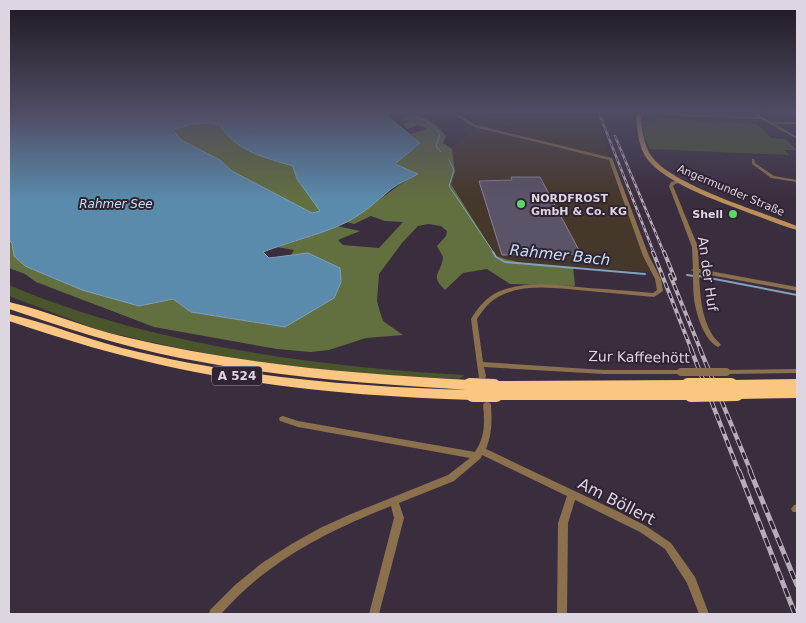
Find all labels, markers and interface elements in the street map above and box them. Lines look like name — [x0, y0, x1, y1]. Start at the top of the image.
street label: Angermunder Straße — [675, 162, 787, 219]
place label: NORDFROST GmbH & Co. KG — [531, 192, 627, 218]
water label: Rahmer See — [79, 197, 153, 211]
marker: NORDFROST GmbH & Co. KG — [515, 198, 527, 210]
place label: Shell — [692, 208, 723, 221]
marker: Shell — [727, 208, 739, 220]
street label: An der Huf — [695, 236, 721, 313]
water label: Rahmer Bach — [509, 241, 611, 269]
street label: Zur Kaffeehött — [588, 348, 690, 366]
road number: A 524 — [212, 366, 262, 386]
street label: Am Böllert — [575, 474, 658, 529]

